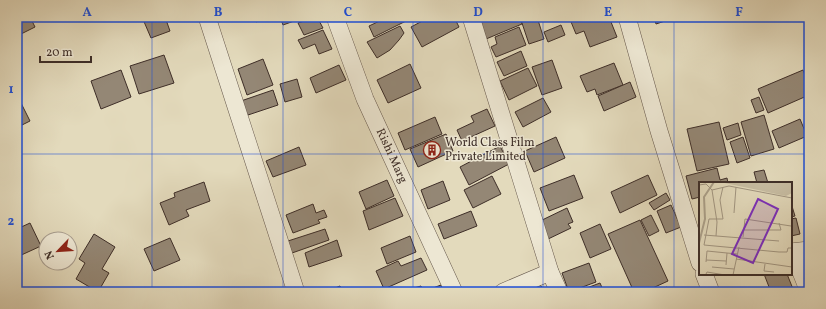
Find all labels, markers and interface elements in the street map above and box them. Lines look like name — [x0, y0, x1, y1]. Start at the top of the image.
text: A — [82, 4, 92, 22]
text: B — [214, 4, 223, 22]
text: C — [344, 4, 352, 22]
text: D — [473, 4, 483, 22]
text: E — [604, 4, 612, 22]
text: F — [735, 4, 743, 22]
scale bar — [40, 38, 91, 64]
text: 20 m — [46, 45, 73, 61]
text: 1 — [8, 81, 14, 99]
street label: Rishi Marg — [372, 126, 411, 186]
place label: World Class Film Private Limited — [445, 135, 535, 165]
building icon: World Class Film Private Limited — [422, 140, 442, 160]
inset map — [699, 182, 792, 275]
text: 2 — [8, 213, 15, 231]
north arrow — [38, 231, 78, 271]
text: N — [42, 248, 59, 261]

